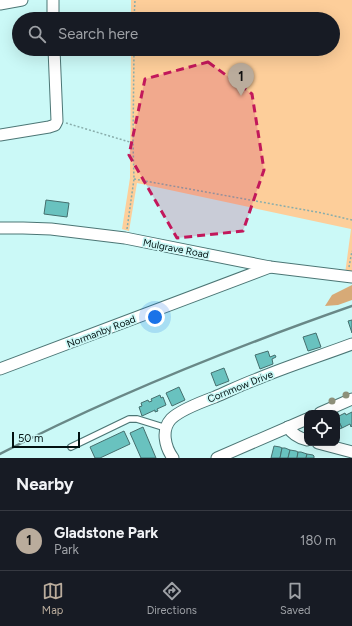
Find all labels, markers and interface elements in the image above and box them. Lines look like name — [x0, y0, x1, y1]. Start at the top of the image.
search box — [12, 12, 340, 56]
icon: search — [26, 23, 48, 45]
text: Search here — [58, 25, 138, 43]
pin: 1 — [228, 63, 254, 96]
street label: Mulgrave Road — [142, 236, 210, 261]
your location — [145, 307, 165, 327]
street label: Normanby Road — [65, 312, 138, 351]
street label: Cornmow Drive — [205, 367, 275, 406]
map controls — [304, 410, 340, 446]
button: locate — [304, 410, 340, 446]
scale bar — [12, 430, 80, 449]
text: 50 m — [18, 432, 43, 445]
text: Nearby — [16, 474, 74, 494]
text: Gladstone Park — [54, 524, 158, 542]
text: 1 — [26, 533, 32, 548]
text: 180 m — [300, 533, 336, 548]
text: Park — [54, 542, 79, 557]
tab: Map — [42, 580, 64, 617]
tab: Directions — [147, 580, 197, 617]
tab: Saved — [280, 580, 310, 617]

